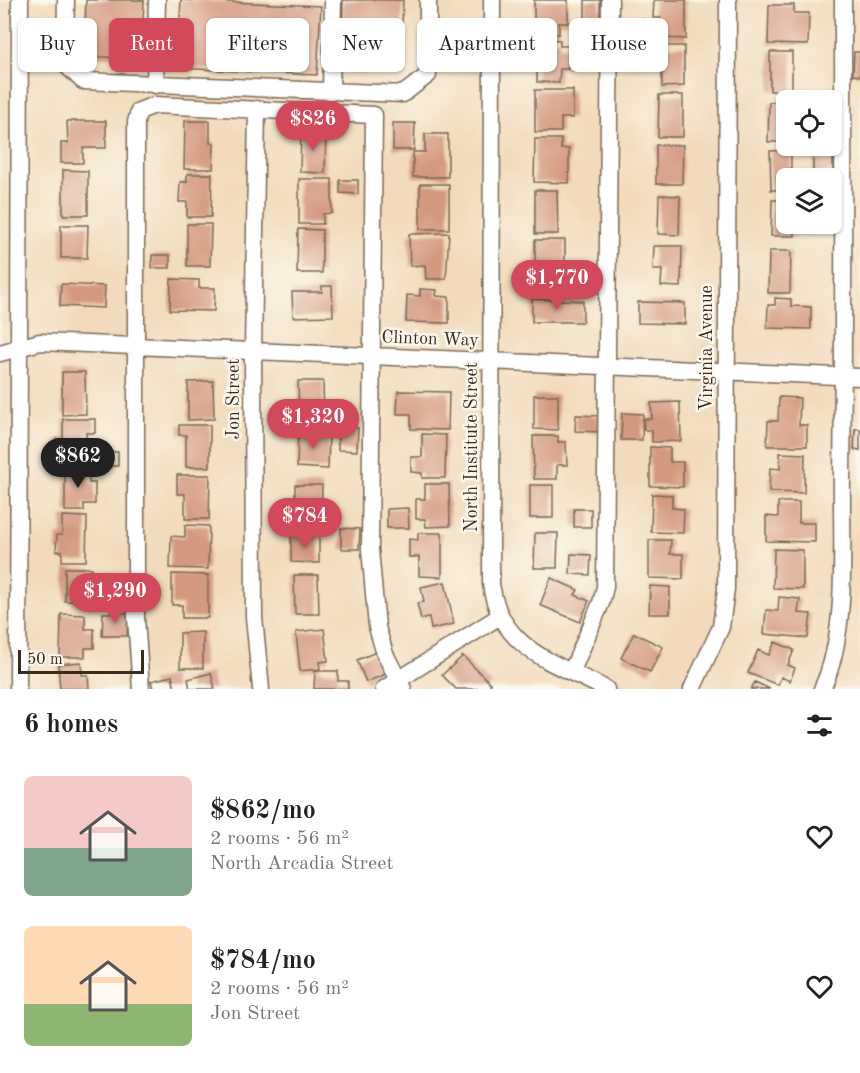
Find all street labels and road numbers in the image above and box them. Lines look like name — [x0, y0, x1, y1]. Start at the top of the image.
street label: Virginia Avenue — [698, 285, 716, 411]
street label: Clinton Way — [381, 328, 479, 350]
street label: Jon Street — [225, 358, 243, 440]
street label: North Institute Street — [463, 362, 481, 532]

